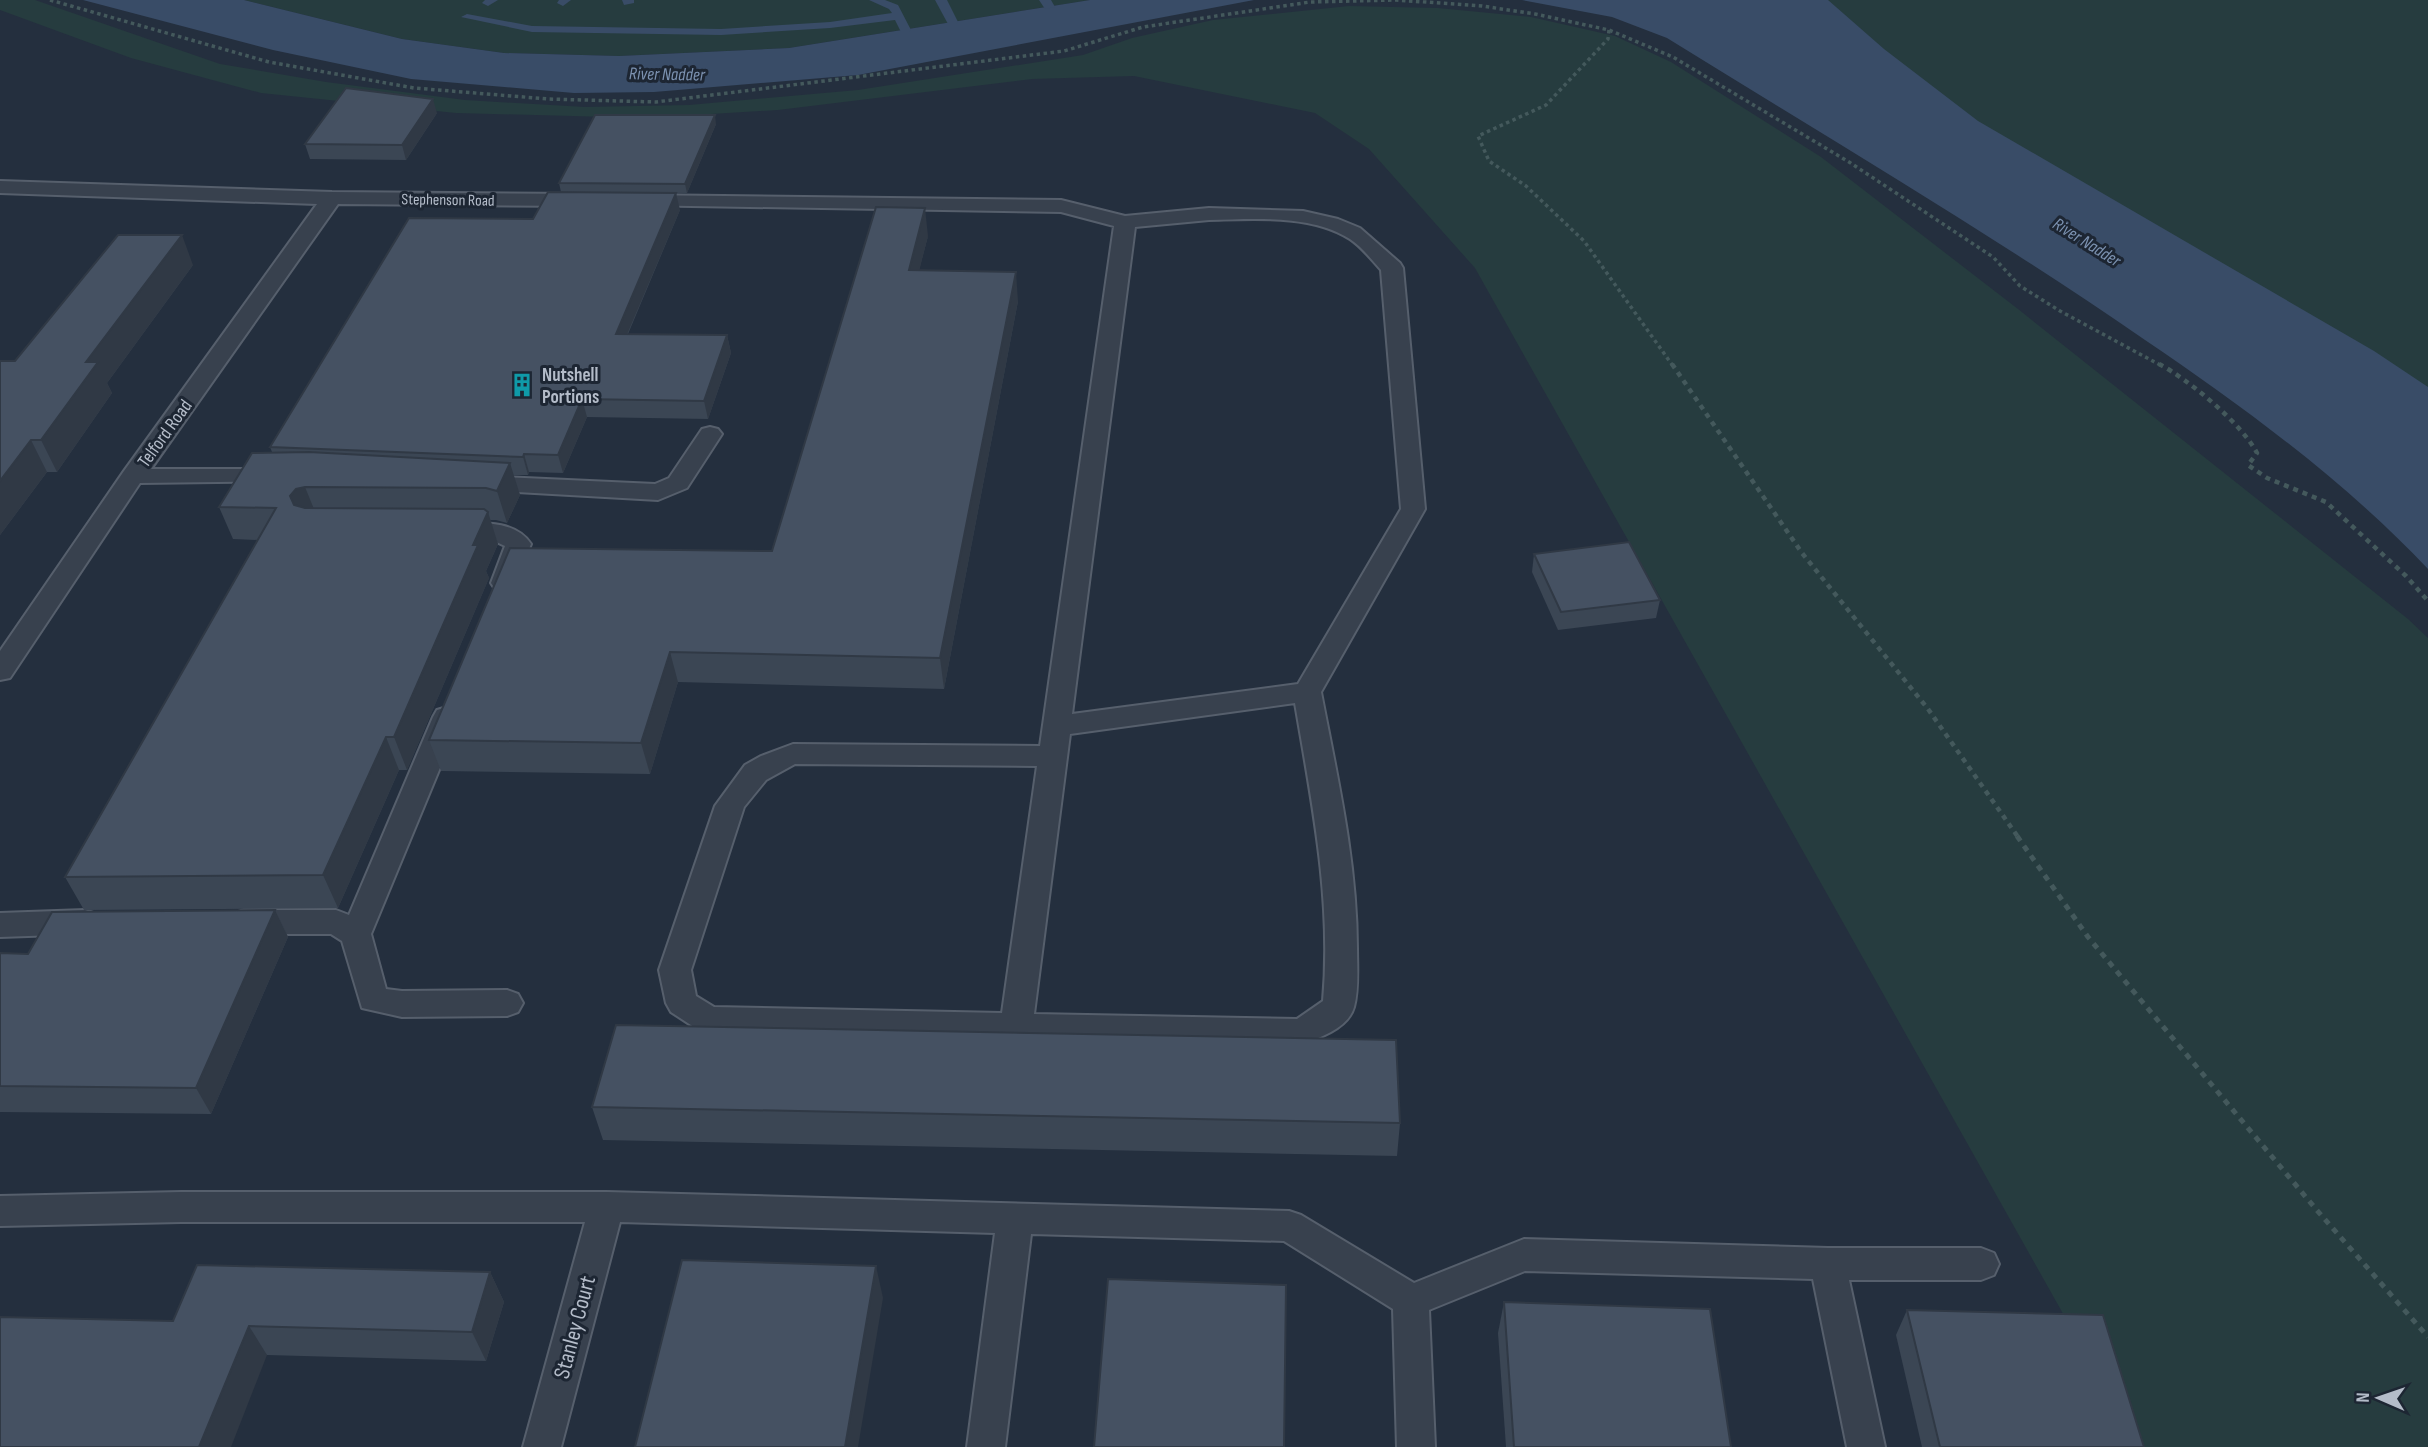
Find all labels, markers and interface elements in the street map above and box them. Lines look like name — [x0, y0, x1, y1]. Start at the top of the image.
water label: River Nadder — [629, 63, 706, 86]
street label: Stephenson Road — [401, 190, 495, 211]
water label: River Nadder — [2049, 213, 2125, 272]
place label: Nutshell Portions — [542, 364, 599, 409]
building icon: Nutshell Portions — [508, 371, 536, 399]
street label: Telford Road — [133, 395, 198, 472]
street label: Stanley Court — [548, 1273, 602, 1382]
north arrow — [2344, 1363, 2414, 1433]
text: N — [2352, 1392, 2375, 1403]

